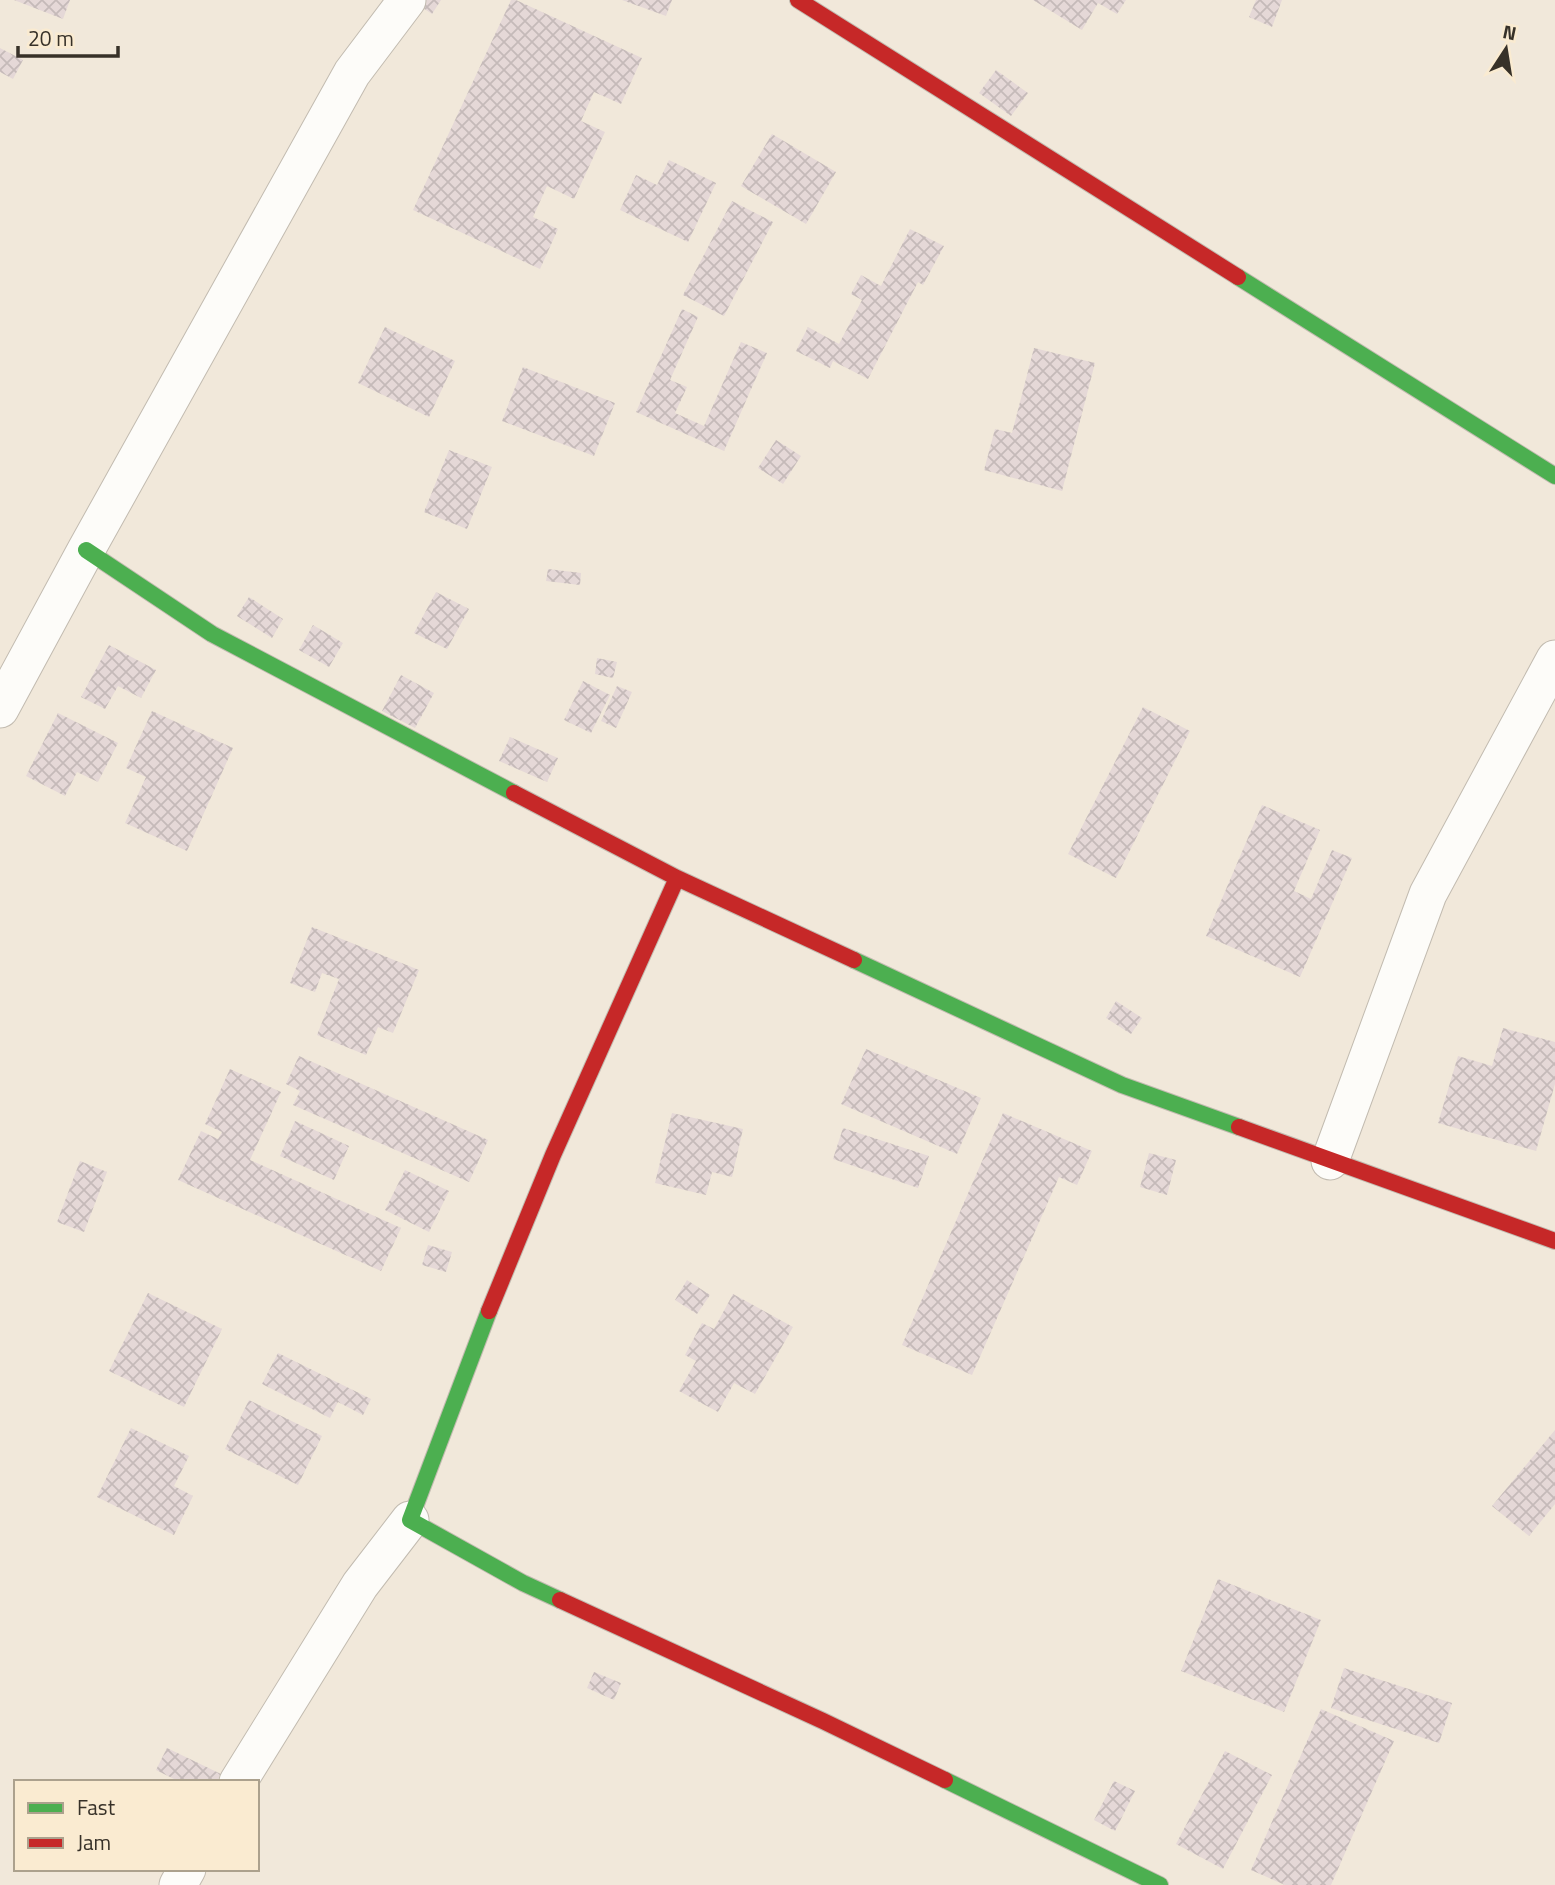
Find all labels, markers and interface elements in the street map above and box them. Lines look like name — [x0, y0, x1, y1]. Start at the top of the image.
scale bar — [18, 14, 117, 58]
north arrow — [1471, 14, 1541, 84]
text: N — [1500, 16, 1519, 47]
text: 20 m — [28, 22, 74, 54]
legend — [14, 1780, 259, 1871]
text: Fast — [77, 1791, 116, 1823]
text: Jam — [77, 1826, 111, 1858]

